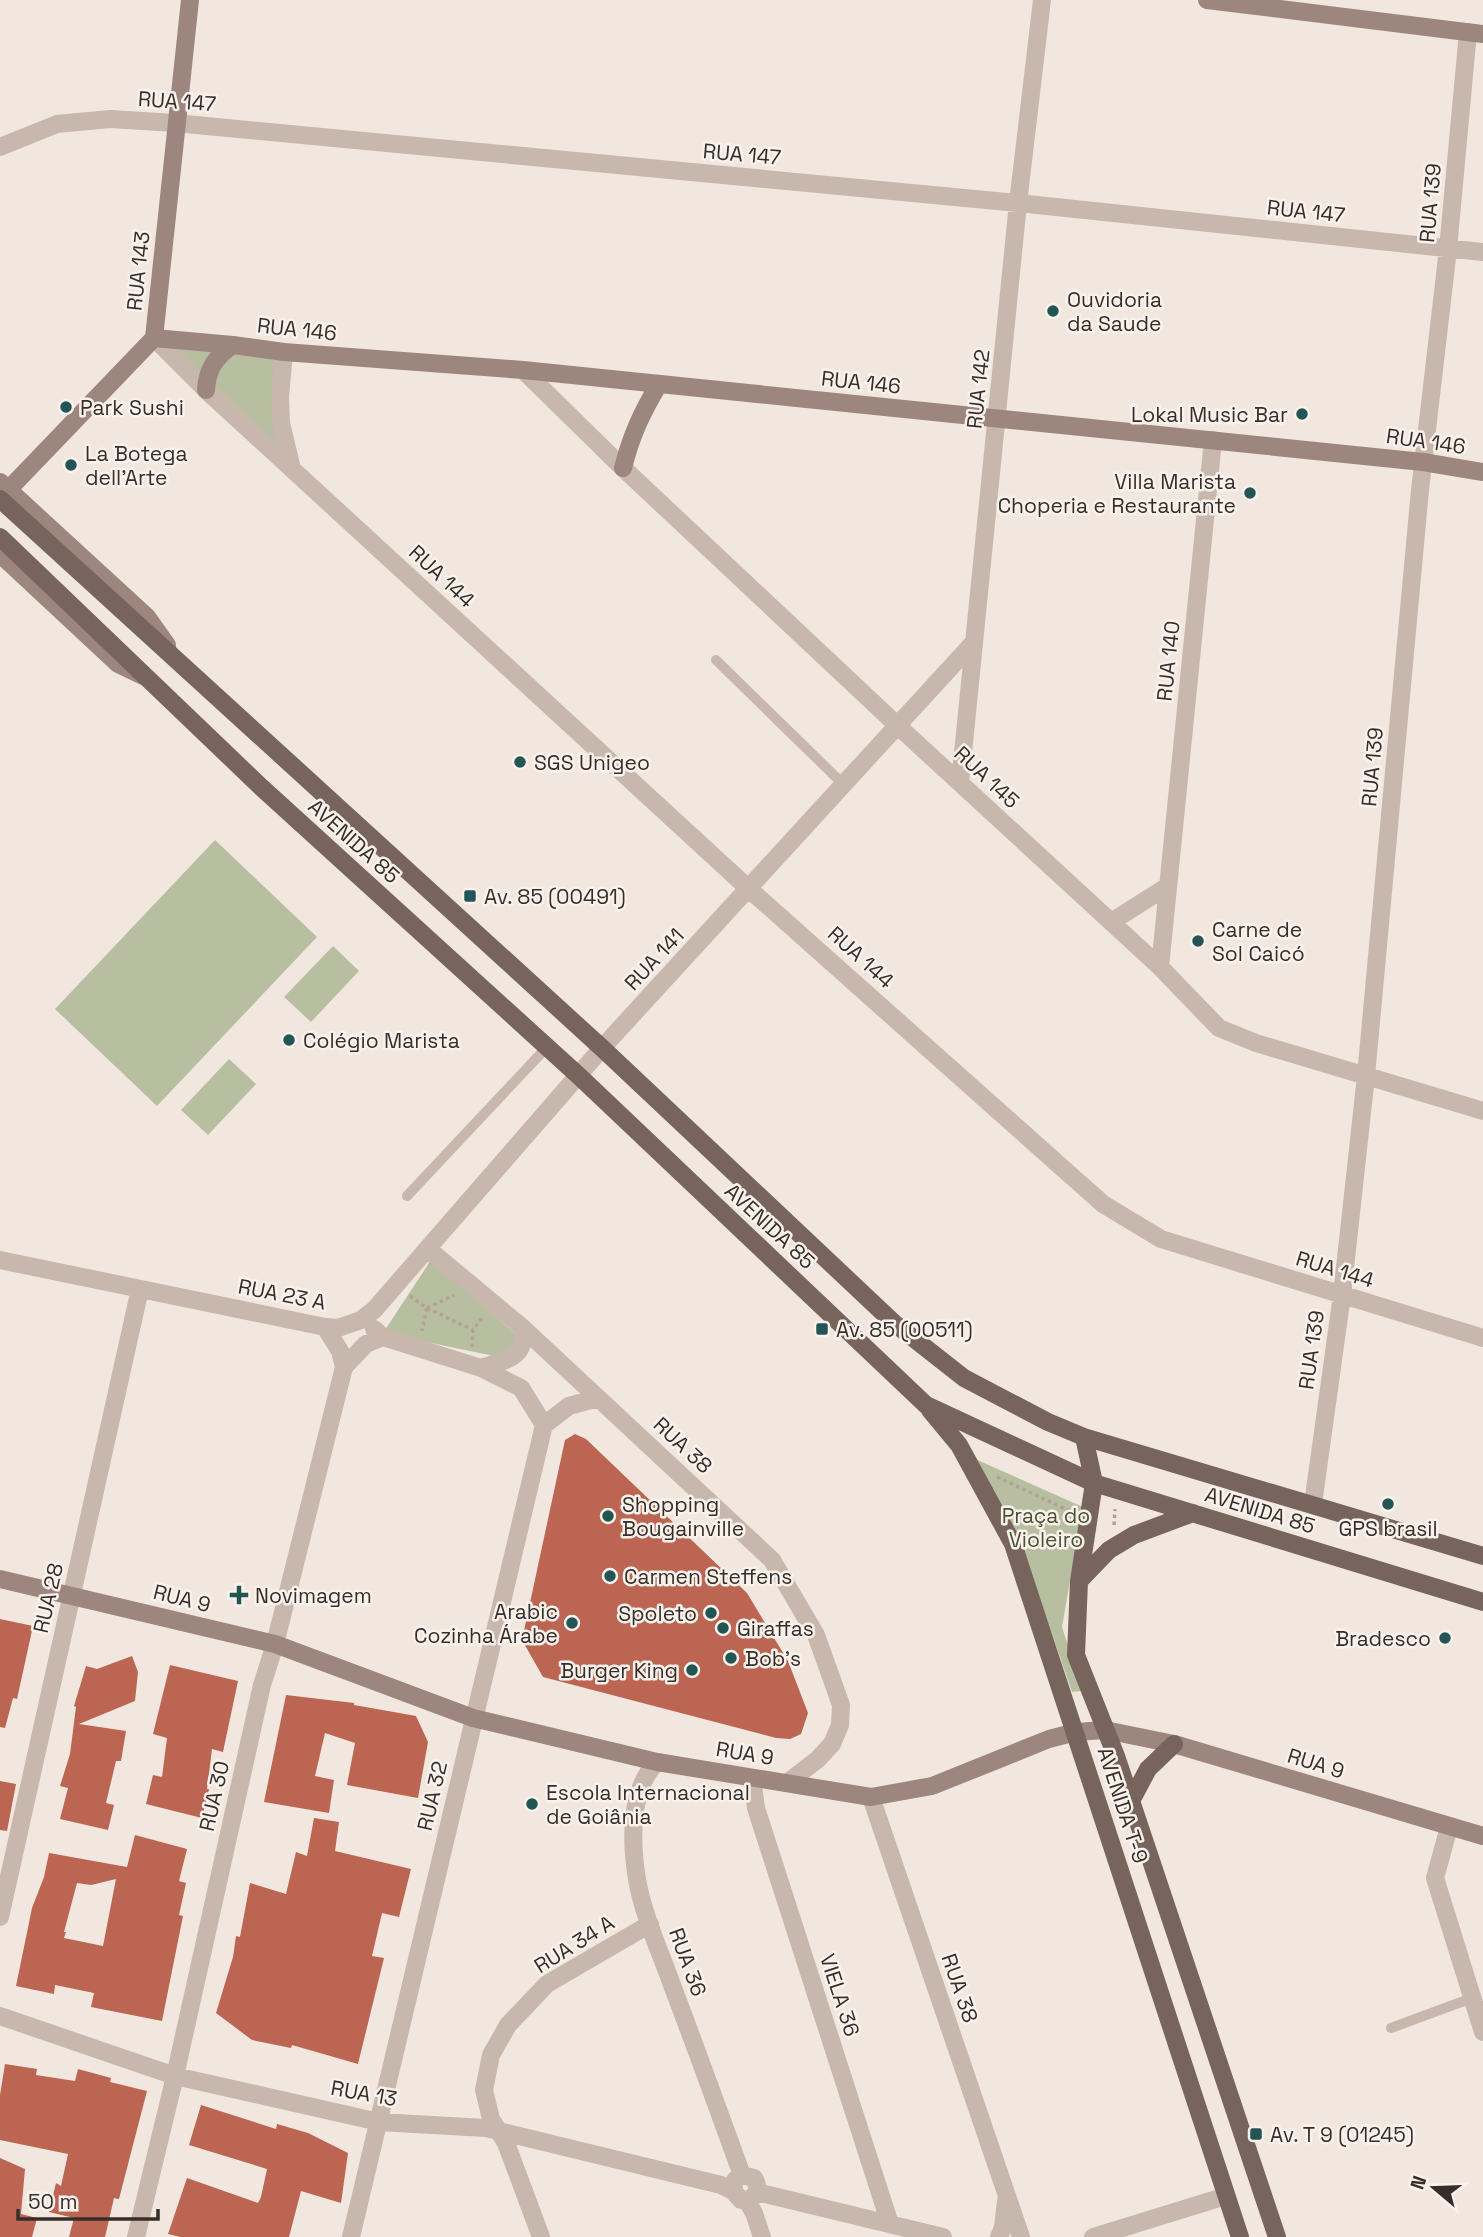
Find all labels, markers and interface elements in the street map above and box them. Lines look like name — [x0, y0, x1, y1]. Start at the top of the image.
street label: RUA 147 — [137, 85, 217, 117]
street label: RUA 147 — [702, 137, 782, 171]
street label: RUA 139 — [1413, 162, 1447, 244]
street label: RUA 147 — [1266, 193, 1347, 229]
street label: RUA 143 — [120, 230, 156, 312]
place label: Ouvidoria da Saude — [1067, 286, 1162, 337]
marker: Ouvidoria da Saude — [1045, 303, 1061, 319]
street label: RUA 146 — [256, 311, 338, 347]
street label: RUA 142 — [960, 348, 996, 430]
street label: RUA 146 — [820, 364, 902, 400]
place label: Park Sushi — [80, 394, 184, 421]
marker: Park Sushi — [58, 399, 74, 415]
place label: Lokal Music Bar — [1131, 401, 1288, 428]
marker: Lokal Music Bar — [1294, 406, 1310, 422]
street label: RUA 146 — [1384, 422, 1468, 460]
place label: La Botega dell'Arte — [85, 440, 188, 491]
marker: La Botega dell'Arte — [63, 457, 79, 473]
place label: Villa Marista Choperia e Restaurante — [998, 468, 1236, 519]
marker: Villa Marista Choperia e Restaurante — [1242, 485, 1258, 501]
street label: RUA 144 — [403, 539, 481, 613]
street label: RUA 140 — [1150, 619, 1186, 703]
street label: RUA 139 — [1355, 726, 1389, 808]
street label: RUA 145 — [949, 740, 1025, 814]
place label: SGS Unigeo — [534, 749, 650, 776]
marker: SGS Unigeo — [512, 754, 528, 770]
street label: AVENIDA 85 — [303, 793, 405, 889]
place label: Av. 85 (00491) — [484, 883, 626, 910]
marker: Av. 85 (00491) — [462, 888, 478, 904]
place label: Carne de Sol Caicó — [1212, 916, 1305, 967]
street label: RUA 144 — [822, 920, 900, 994]
street label: RUA 141 — [618, 922, 690, 996]
marker: Carne de Sol Caicó — [1190, 933, 1206, 949]
place label: Colégio Marista — [303, 1027, 460, 1054]
marker: Colégio Marista — [281, 1032, 297, 1048]
street label: AVENIDA 85 — [719, 1177, 821, 1275]
street label: RUA 144 — [1293, 1244, 1377, 1294]
street label: RUA 23 A — [236, 1272, 328, 1316]
street label: RUA 139 — [1292, 1309, 1330, 1391]
place label: Av. 85 (00511) — [836, 1316, 973, 1343]
marker: Av. 85 (00511) — [814, 1321, 830, 1337]
street label: RUA 38 — [648, 1411, 718, 1479]
street label: AVENIDA 85 — [1202, 1480, 1318, 1540]
place label: Shopping Bougainville — [622, 1491, 744, 1542]
marker: GPS brasil — [1380, 1496, 1396, 1512]
park label: Praça do Violeiro — [1002, 1502, 1090, 1553]
marker: Shopping Bougainville — [600, 1508, 616, 1524]
place label: GPS brasil — [1338, 1515, 1438, 1542]
street label: RUA 28 — [27, 1560, 69, 1636]
place label: Carmen Steffens — [624, 1563, 792, 1590]
marker: Carmen Steffens — [602, 1568, 618, 1584]
street label: RUA 9 — [151, 1578, 213, 1618]
place label: Novimagem — [255, 1582, 372, 1609]
marker: Novimagem — [229, 1585, 249, 1605]
place label: Arabic Cozinha Árabe — [414, 1598, 558, 1649]
place label: Spoleto — [618, 1600, 697, 1627]
marker: Spoleto — [703, 1605, 719, 1621]
marker: Arabic Cozinha Árabe — [564, 1615, 580, 1631]
place label: Giraffas — [737, 1615, 814, 1642]
marker: Giraffas — [715, 1620, 731, 1636]
place label: Bradesco — [1335, 1625, 1431, 1652]
marker: Bradesco — [1437, 1630, 1453, 1646]
place label: Bob's — [745, 1645, 801, 1672]
marker: Bob's — [723, 1650, 739, 1666]
place label: Burger King — [560, 1657, 678, 1684]
marker: Burger King — [684, 1662, 700, 1678]
street label: RUA 9 — [714, 1735, 776, 1771]
street label: RUA 9 — [1284, 1742, 1348, 1784]
street label: AVENIDA T-9 — [1092, 1744, 1154, 1866]
street label: RUA 30 — [193, 1758, 235, 1834]
street label: RUA 32 — [411, 1759, 453, 1833]
place label: Escola Internacional de Goiânia — [546, 1779, 750, 1830]
marker: Escola Internacional de Goiânia — [524, 1796, 540, 1812]
street label: RUA 34 A — [529, 1909, 619, 1979]
street label: RUA 36 — [663, 1924, 713, 2000]
street label: VIELA 36 — [814, 1950, 866, 2040]
street label: RUA 38 — [936, 1950, 984, 2026]
street label: RUA 13 — [329, 2074, 399, 2112]
place label: Av. T 9 (01245) — [1270, 2121, 1414, 2148]
marker: Av. T 9 (01245) — [1248, 2126, 1264, 2142]
north arrow — [1399, 2153, 1469, 2223]
text: N — [1405, 2173, 1432, 2193]
scale bar — [18, 2178, 158, 2222]
text: 50 m — [28, 2188, 78, 2215]

